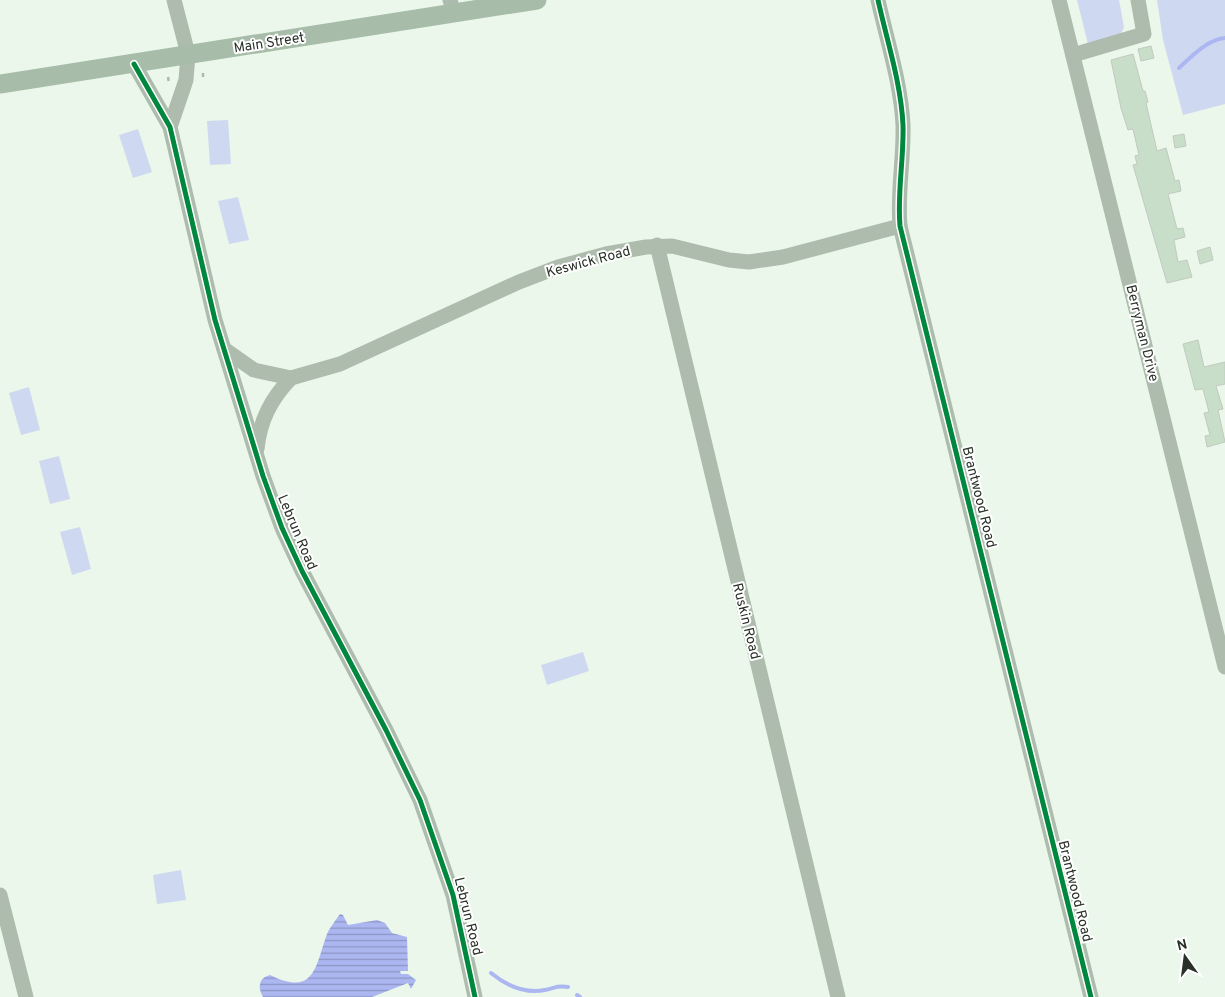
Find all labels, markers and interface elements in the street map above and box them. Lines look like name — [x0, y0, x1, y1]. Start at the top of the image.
street label: Main Street — [233, 29, 306, 57]
street label: Keswick Road — [544, 243, 632, 282]
street label: Berryman Drive — [1121, 283, 1162, 384]
street label: Brantwood Road — [958, 445, 999, 550]
street label: Lebrun Road — [273, 492, 320, 573]
street label: Ruskin Road — [728, 581, 763, 661]
street label: Brantwood Road — [1054, 839, 1095, 944]
street label: Lebrun Road — [450, 875, 485, 957]
north arrow — [1160, 932, 1210, 982]
text: N — [1175, 936, 1189, 955]

